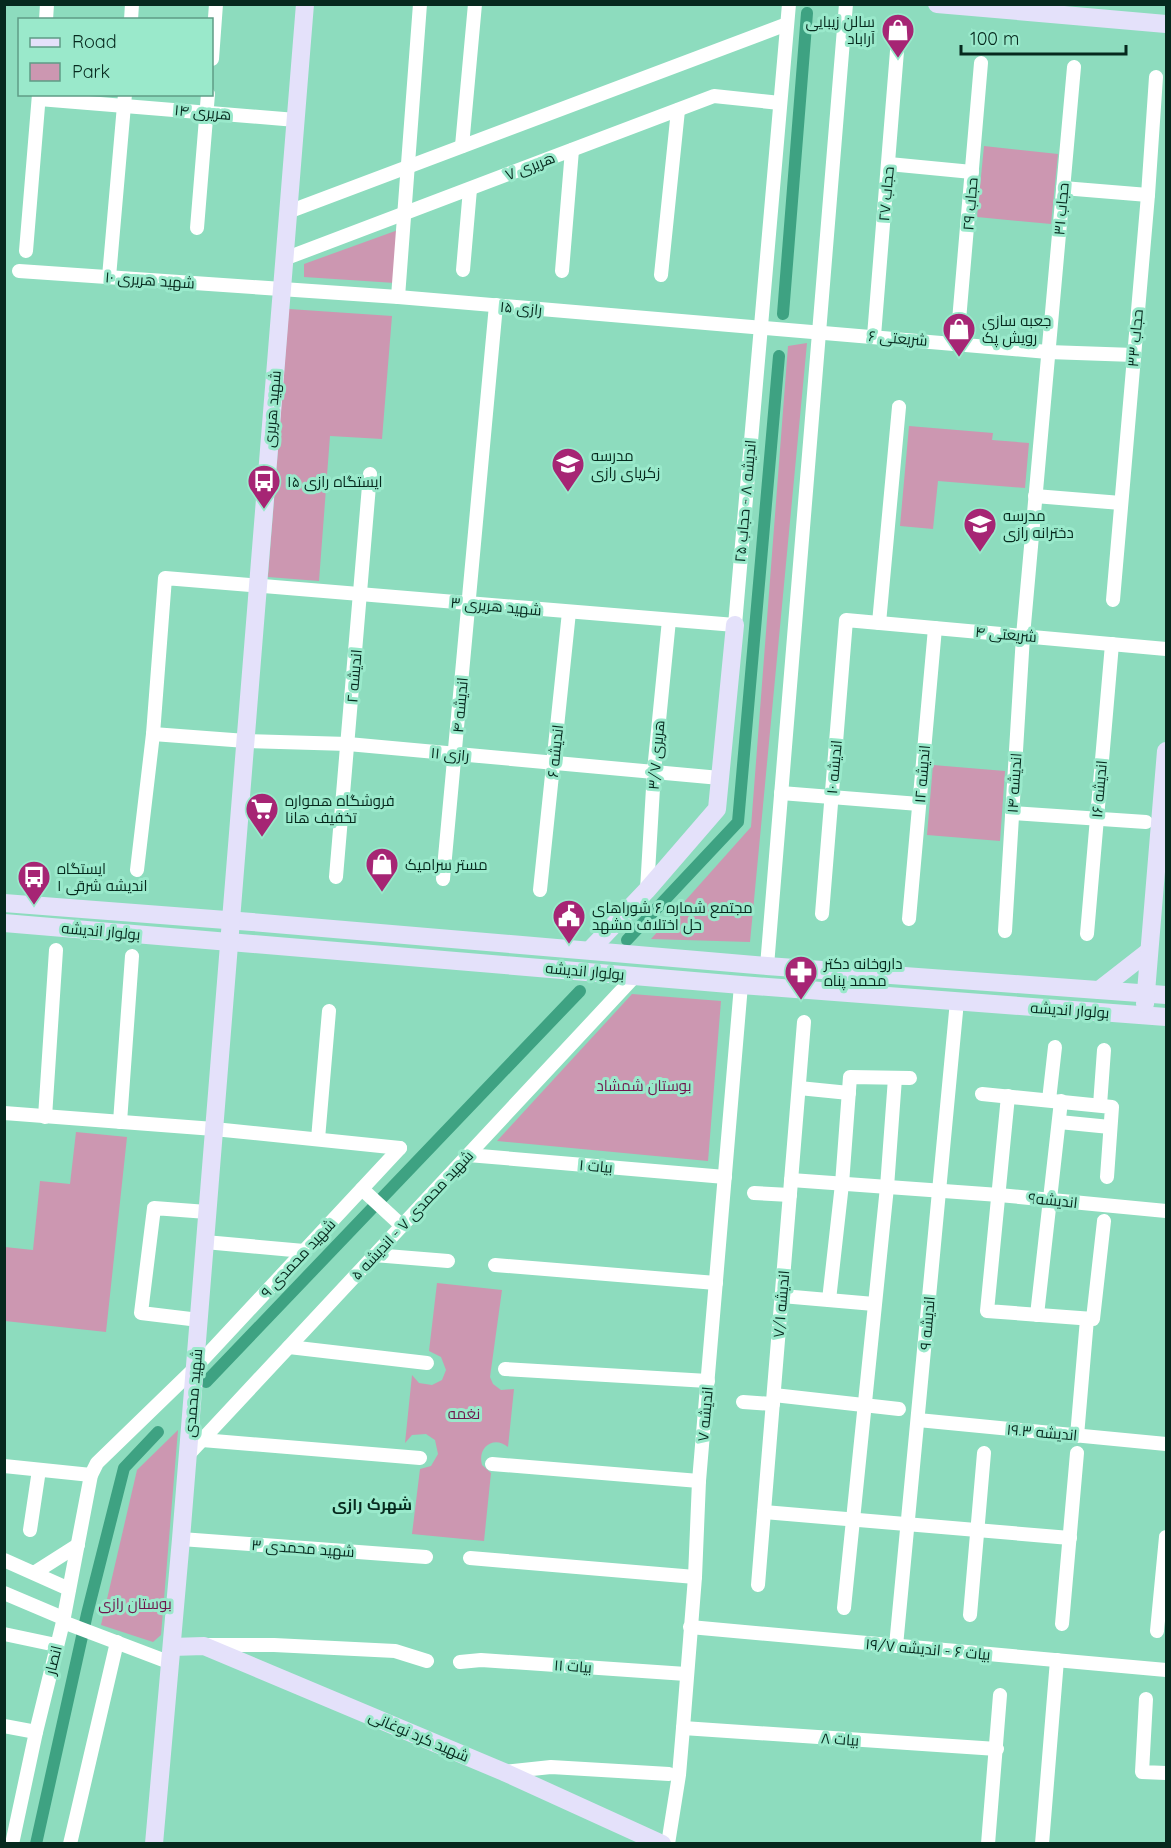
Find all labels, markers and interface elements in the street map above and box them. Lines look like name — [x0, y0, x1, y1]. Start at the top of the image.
place label: سالن زیبایی آراباد — [805, 12, 875, 48]
shop icon: سالن زیبایی آراباد — [880, 12, 916, 59]
legend — [18, 18, 213, 96]
scale bar — [961, 18, 1126, 56]
text: 100 m — [970, 27, 1019, 50]
text: Road — [72, 30, 117, 53]
text: Park — [72, 60, 110, 83]
street label: هریری ۱۴ — [174, 100, 232, 125]
street label: هریری ۷ — [502, 148, 558, 185]
street label: حجاب ۲۷ — [874, 166, 898, 222]
street label: حجاب ۲۹ — [958, 177, 982, 231]
street label: حجاب ۳۱ — [1049, 182, 1073, 236]
street label: شهید هریری ۱۰ — [105, 267, 195, 294]
street label: رازی ۱۵ — [499, 297, 543, 320]
street label: حجاب ۳۳ — [1123, 308, 1147, 368]
shop icon: جعبه سازی رویش پک — [941, 311, 977, 358]
place label: جعبه سازی رویش پک — [982, 311, 1051, 348]
street label: شریعتی ۶ — [868, 326, 928, 351]
street label: شهید هریری — [259, 370, 286, 448]
street label: اندیشه ۸ - حجاب ۲۵ — [730, 439, 760, 563]
school or university icon: مدرسه زکریای رازی — [550, 446, 586, 493]
place label: مدرسه زکریای رازی — [591, 446, 660, 483]
bus stop icon: ایستگاه رازی ۱۵ — [246, 463, 282, 510]
place label: ایستگاه رازی ۱۵ — [287, 472, 383, 492]
school or university icon: مدرسه دخترانه رازی — [962, 506, 998, 553]
place label: مدرسه دخترانه رازی — [1003, 506, 1074, 543]
street label: شهید هریری ۳ — [450, 593, 542, 620]
street label: شریعتی ۴ — [974, 622, 1038, 647]
street label: اندیشه ۲ — [342, 648, 366, 704]
street label: اندیشه ۴ — [448, 676, 472, 734]
street label: هریری ۳/۷ — [643, 719, 670, 791]
street label: اندیشه ۶ — [543, 724, 567, 778]
street label: اندیشه ۱۰ — [822, 739, 846, 795]
street label: رازی ۱۱ — [430, 743, 470, 766]
street label: اندیشه ۱۲ — [910, 744, 934, 804]
street label: اندیشه ۱۴ — [1002, 752, 1026, 814]
street label: اندیشه ۱۶ — [1087, 760, 1111, 818]
supermarket icon: فروشگاه همواره تخفیف هانا — [244, 791, 280, 838]
place label: فروشگاه همواره تخفیف هانا — [285, 791, 395, 827]
shop icon: مستر سرامیک — [364, 846, 400, 893]
place label: مستر سرامیک — [405, 855, 488, 874]
bus stop icon: ایستگاه اندیشه شرقی ۱ — [16, 859, 52, 906]
place label: ایستگاه اندیشه شرقی ۱ — [57, 859, 148, 896]
public building icon: مجتمع شماره ۶ شوراهای حل اختلاف مشهد — [551, 898, 587, 945]
place label: مجتمع شماره ۶ شوراهای حل اختلاف مشهد — [592, 898, 753, 935]
street label: بولوار اندیشه — [61, 918, 141, 944]
pharmacy icon: داروخانه دکتر محمد پناه — [783, 954, 819, 1001]
place label: داروخانه دکتر محمد پناه — [823, 954, 902, 991]
street label: بولوار اندیشه — [545, 958, 625, 984]
street label: بولوار اندیشه — [1030, 998, 1110, 1022]
park label: بوستان شمشاد — [596, 1076, 692, 1096]
street label: شهید محمدی ۷ - اندیشه ۵ — [347, 1146, 478, 1285]
street label: بیات ۱ — [579, 1155, 613, 1177]
street label: اندیشه۹ — [1027, 1188, 1079, 1212]
street label: شهید محمدی ۹ — [257, 1215, 340, 1302]
street label: اندیشه ۷/۱ — [769, 1270, 793, 1338]
street label: اندیشه ۹ — [915, 1296, 939, 1350]
street label: شهید محمدی — [180, 1348, 207, 1438]
street label: اندیشه ۷ — [693, 1386, 717, 1442]
park label: نغمه — [448, 1404, 480, 1423]
street label: اندیشه ۱۹.۳ — [1006, 1419, 1078, 1445]
district label: شهرک رازی — [332, 1494, 412, 1514]
street label: شهید محمدی ۳ — [251, 1535, 355, 1562]
park label: بوستان رازی — [98, 1594, 172, 1614]
street label: بیات ۶ - اندیشه ۱۹/۷ — [865, 1634, 991, 1664]
street label: انصار — [40, 1644, 66, 1677]
street label: بیات ۱۱ — [553, 1655, 593, 1677]
street label: شهید کرد نوغانی — [366, 1706, 472, 1767]
street label: بیات ۸ — [820, 1728, 860, 1750]

